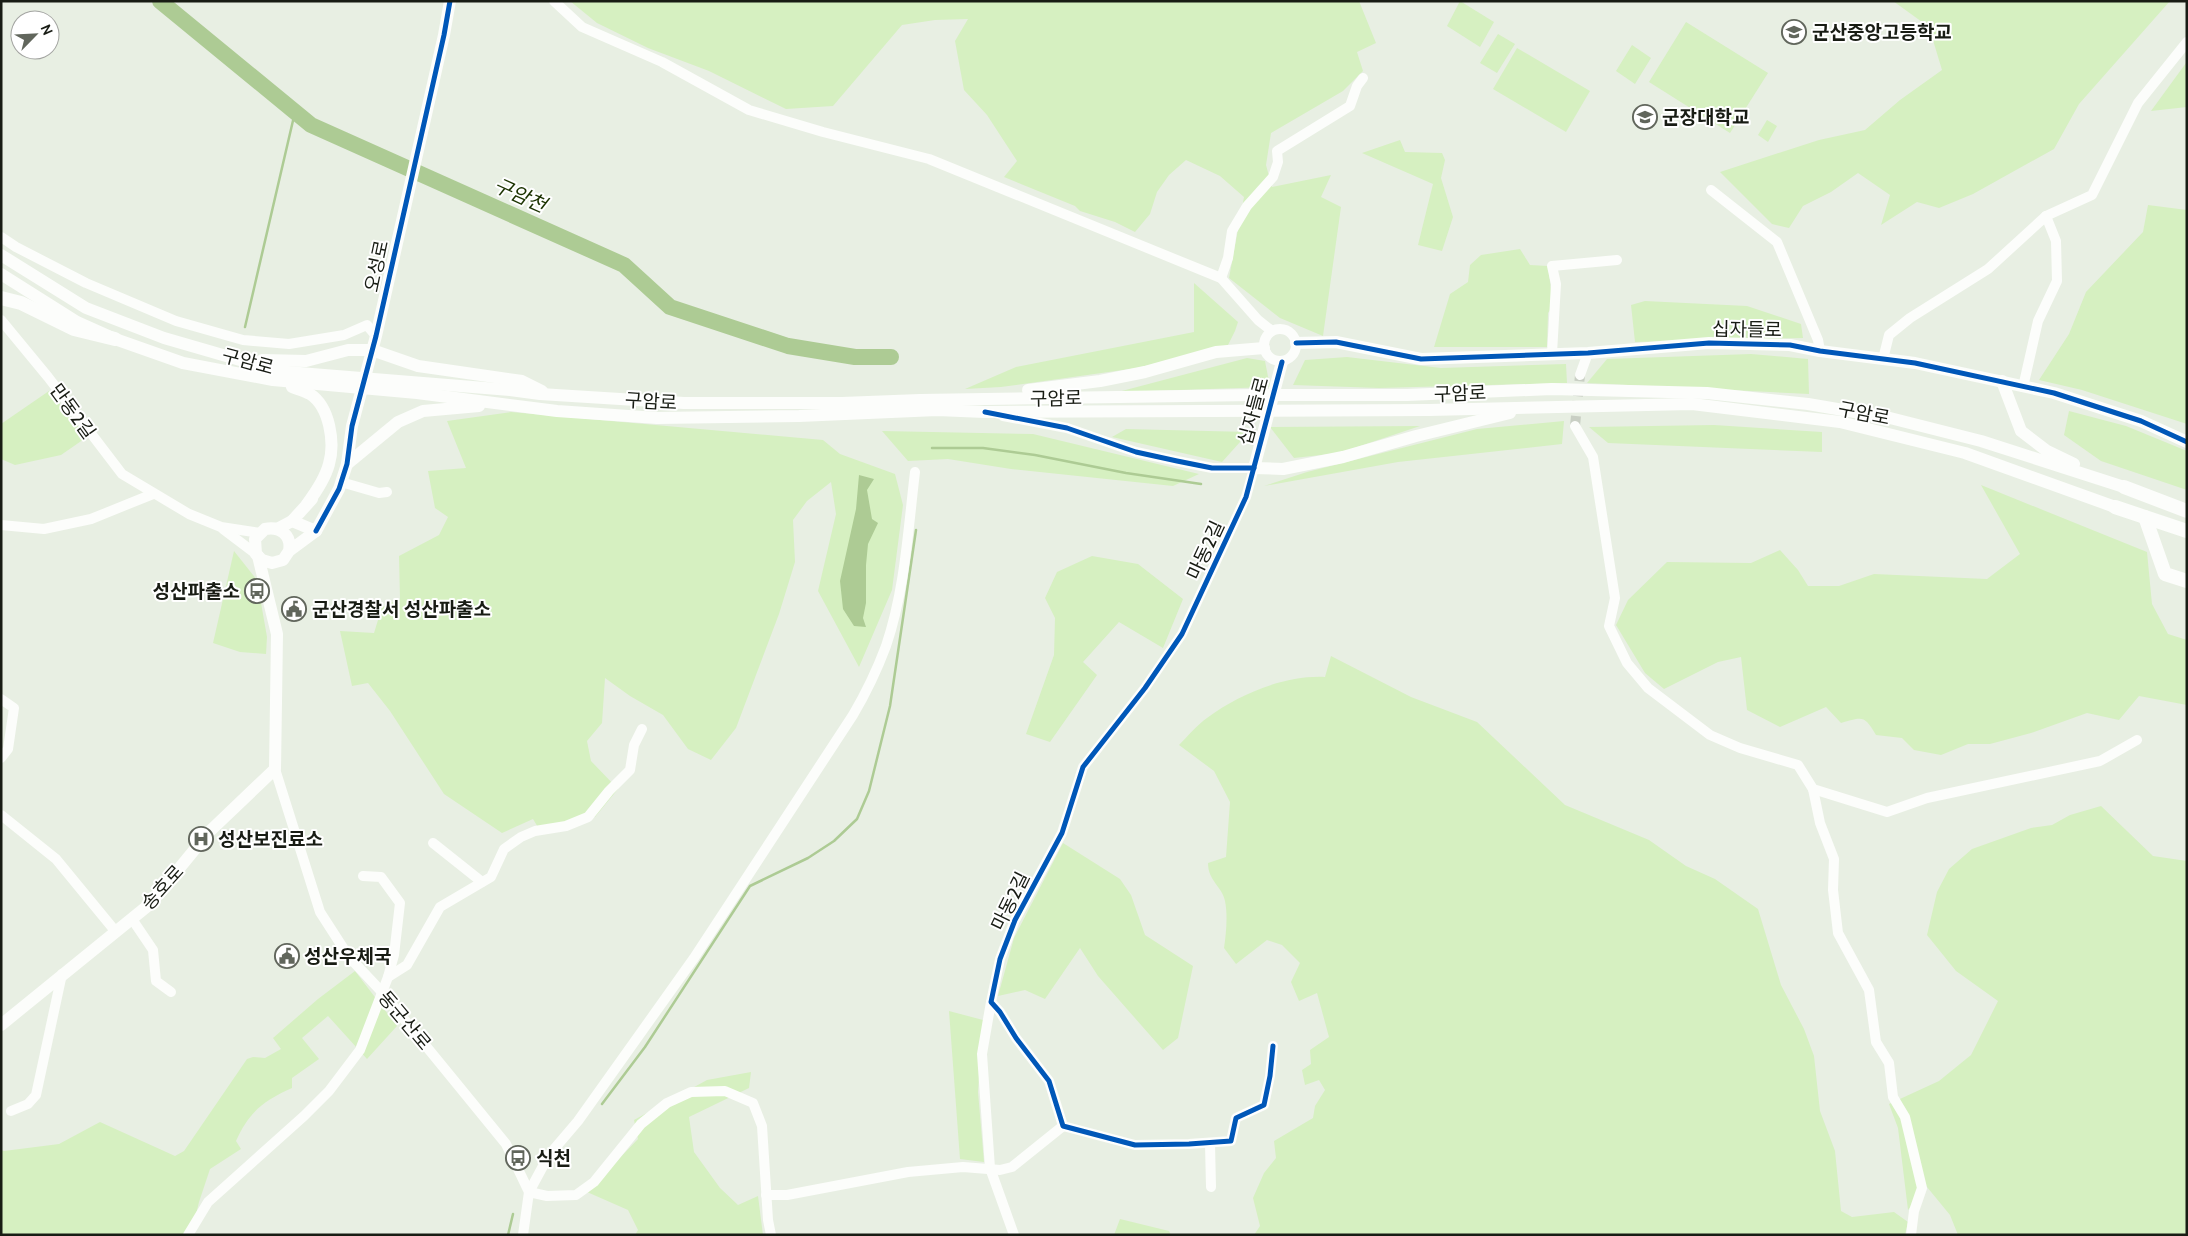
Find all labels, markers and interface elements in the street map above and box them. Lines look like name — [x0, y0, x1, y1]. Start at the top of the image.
north arrow — [10, 10, 60, 60]
school or university icon: 군산중앙고등학교 — [1781, 19, 1807, 45]
place label: 군산중앙고등학교 — [1812, 21, 1952, 44]
text: N — [37, 22, 57, 38]
school or university icon: 군장대학교 — [1632, 104, 1658, 130]
place label: 군장대학교 — [1662, 106, 1749, 129]
water label: 구암천 — [490, 173, 552, 218]
street label: 오성로 — [360, 238, 393, 294]
street label: 십자들로 — [1712, 317, 1782, 342]
street label: 구암로 — [220, 344, 276, 379]
street label: 십자들로 — [1233, 374, 1274, 448]
street label: 만동2길 — [45, 379, 100, 443]
street label: 구암로 — [1433, 381, 1487, 406]
street label: 구암로 — [1030, 387, 1082, 410]
street label: 구암로 — [624, 389, 678, 414]
street label: 구암로 — [1836, 397, 1892, 430]
street label: 마동2길 — [1182, 517, 1229, 583]
bus stop icon: 성산파출소 — [244, 578, 270, 604]
place label: 성산파출소 — [153, 580, 240, 603]
public building icon: 군산경찰서 성산파출소 — [281, 596, 307, 622]
place label: 군산경찰서 성산파출소 — [312, 598, 491, 621]
hospital icon: 성산보진료소 — [188, 826, 214, 852]
place label: 성산보진료소 — [218, 828, 323, 851]
street label: 송호로 — [136, 860, 188, 915]
street label: 마동2길 — [986, 868, 1034, 934]
public building icon: 성산우체국 — [274, 943, 300, 969]
place label: 성산우체국 — [304, 945, 391, 968]
street label: 동군산로 — [373, 986, 436, 1054]
bus stop icon: 식천 — [505, 1145, 531, 1171]
place label: 식천 — [536, 1147, 571, 1170]

